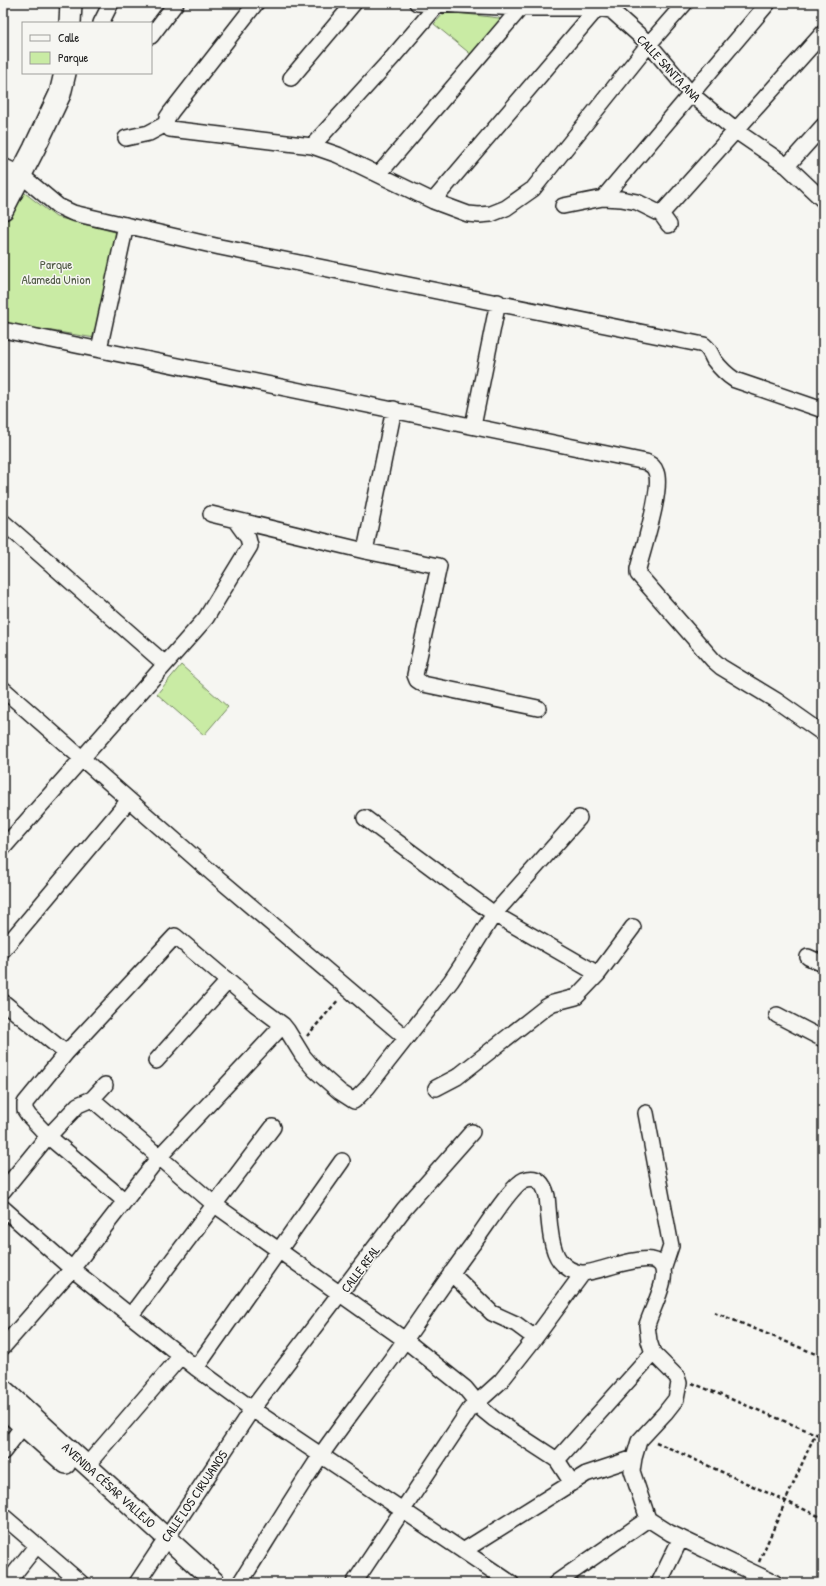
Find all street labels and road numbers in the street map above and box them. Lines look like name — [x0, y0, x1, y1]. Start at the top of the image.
street label: CALLE SANTA ANA — [633, 30, 705, 106]
street label: CALLE REAL — [336, 1242, 384, 1296]
street label: AVENIDA CÉSAR VALLEJO — [58, 1438, 160, 1532]
street label: CALLE LOS CIRUJANOS — [157, 1446, 232, 1546]

